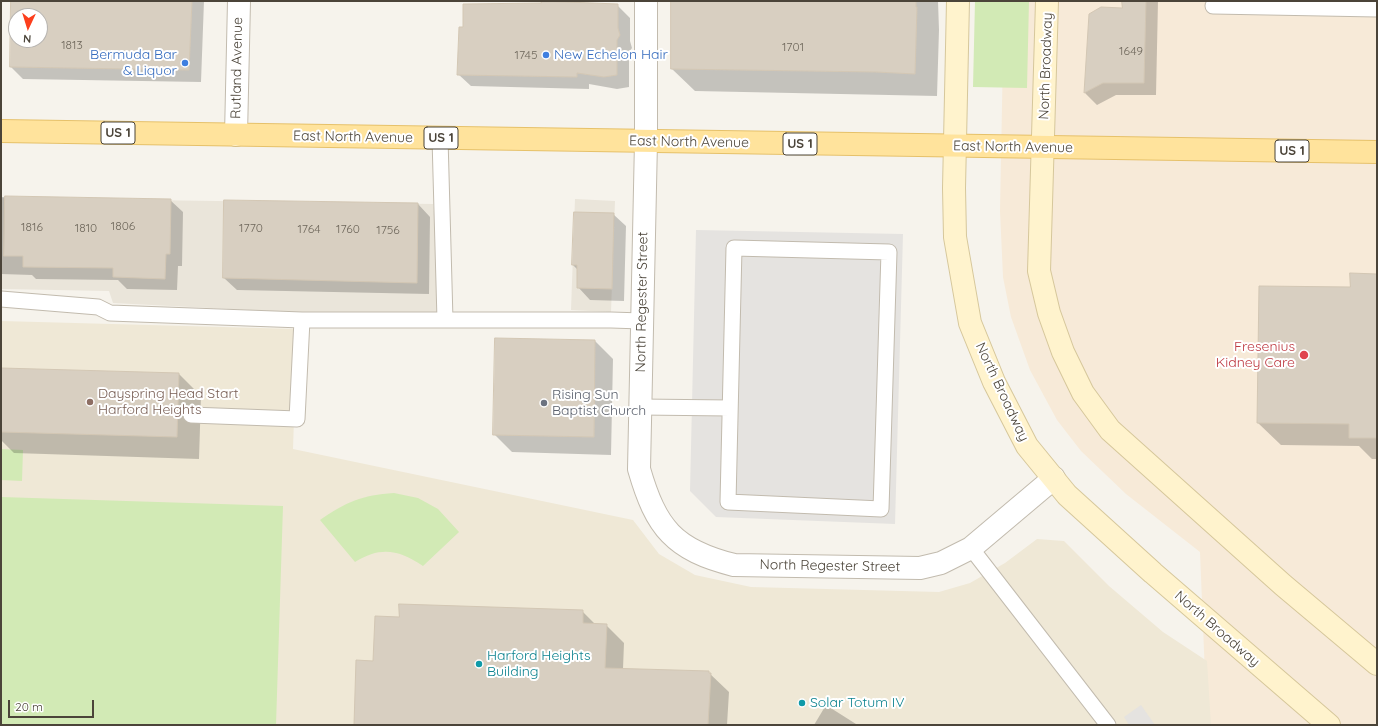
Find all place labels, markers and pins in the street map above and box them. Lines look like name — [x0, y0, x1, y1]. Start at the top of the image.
place label: Bermuda Bar & Liquor — [90, 47, 177, 80]
place label: New Echelon Hair — [554, 47, 668, 63]
marker: New Echelon Hair — [541, 50, 551, 60]
marker: Bermuda Bar & Liquor — [180, 58, 190, 68]
place label: Fresenius Kidney Care — [1216, 339, 1295, 372]
marker: Fresenius Kidney Care — [1298, 349, 1310, 361]
place label: Dayspring Head Start Harford Heights — [98, 386, 239, 418]
place label: Rising Sun Baptist Church — [552, 387, 646, 420]
marker: Dayspring Head Start Harford Heights — [85, 397, 95, 407]
marker: Rising Sun Baptist Church — [539, 398, 549, 408]
place label: Harford Heights Building — [487, 648, 591, 680]
marker: Harford Heights Building — [474, 659, 484, 669]
place label: Solar Totum IV — [810, 695, 905, 711]
marker: Solar Totum IV — [797, 698, 807, 708]

